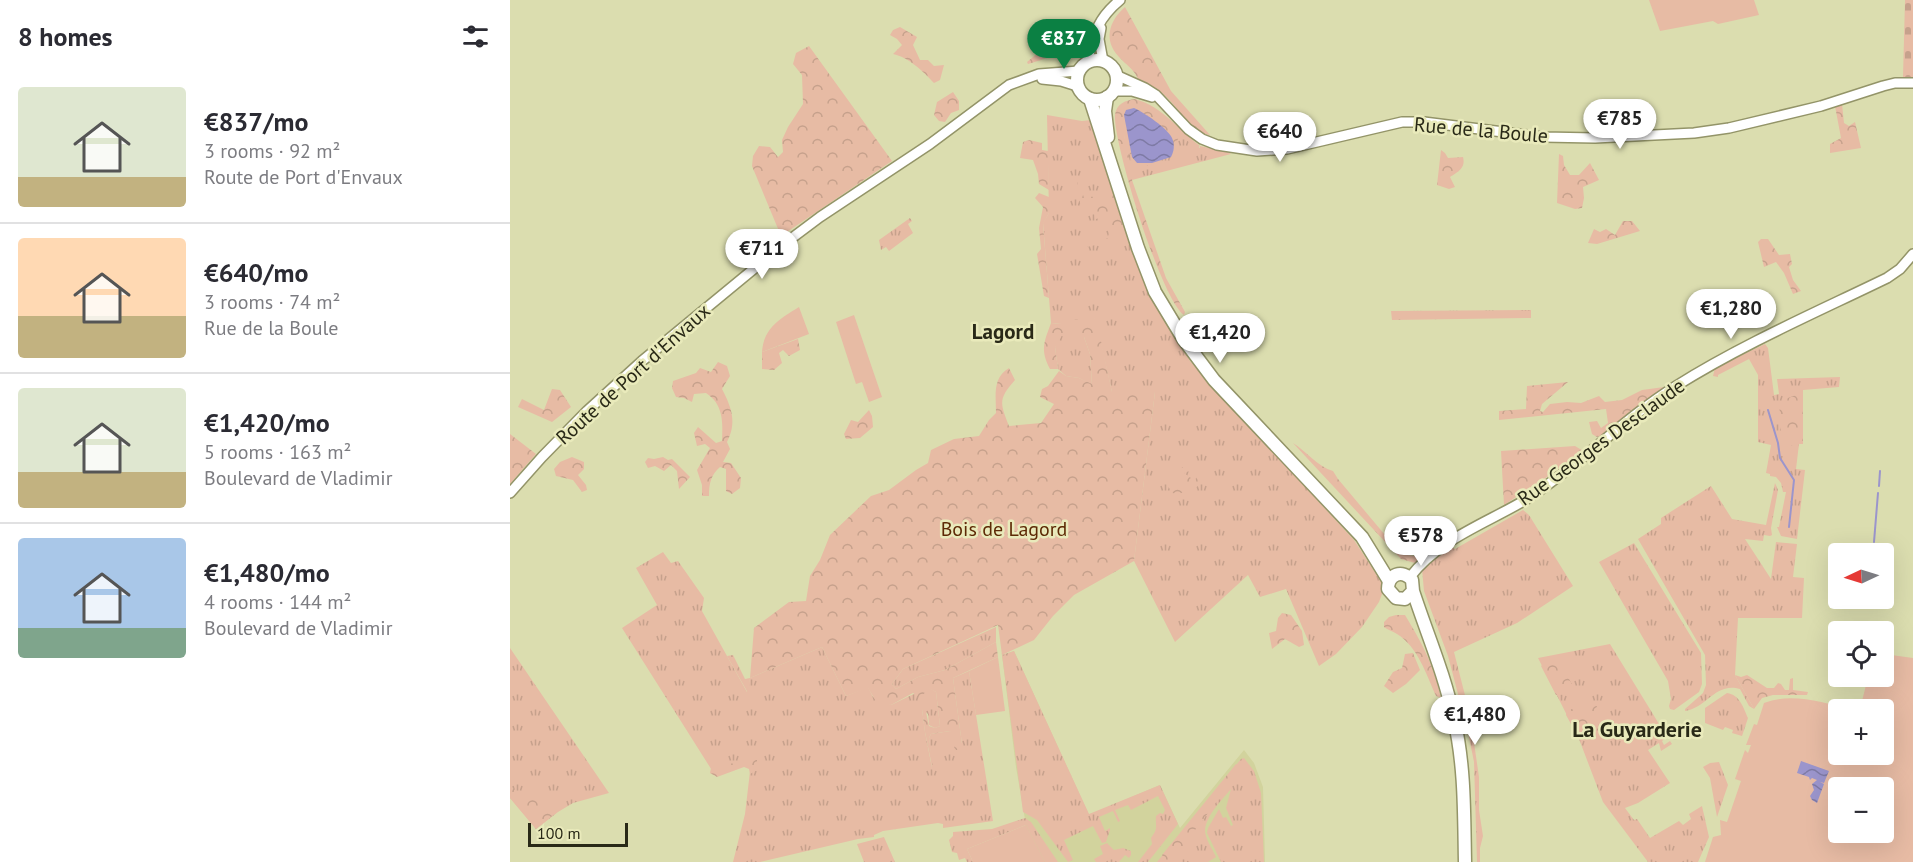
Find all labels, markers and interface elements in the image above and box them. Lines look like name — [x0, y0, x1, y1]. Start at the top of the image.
pin: €837 — [1028, 19, 1100, 70]
text: 8 homes — [18, 20, 113, 53]
icon: filters — [459, 20, 492, 53]
text: €837 — [1041, 25, 1087, 51]
pin: €785 — [1584, 99, 1656, 150]
text: €837/mo — [204, 105, 308, 138]
text: €785 — [1597, 105, 1643, 131]
icon: home — [66, 111, 138, 183]
street label: Rue de la Boule — [1413, 111, 1549, 149]
pin: €640 — [1244, 112, 1316, 163]
text: €640 — [1257, 118, 1303, 144]
text: 3 rooms · 92 m² — [204, 138, 340, 164]
text: Route de Port d'Envaux — [204, 164, 403, 190]
pin: €711 — [726, 229, 798, 280]
text: €711 — [739, 235, 785, 261]
text: €640/mo — [204, 256, 308, 289]
icon: home — [66, 262, 138, 334]
text: 3 rooms · 74 m² — [204, 289, 340, 315]
pin: €1,280 — [1682, 289, 1780, 340]
text: €1,280 — [1700, 295, 1762, 321]
street label: Route de Port d'Envaux — [550, 298, 716, 450]
pin: €1,420 — [1171, 313, 1269, 364]
text: Rue de la Boule — [204, 315, 339, 341]
district label: Lagord — [972, 318, 1034, 345]
text: €1,420 — [1189, 319, 1251, 345]
street label: Rue Georges Desclaude — [1512, 373, 1690, 511]
text: €1,420/mo — [204, 406, 330, 439]
icon: home — [66, 412, 138, 484]
text: 5 rooms · 163 m² — [204, 439, 351, 465]
text: Boulevard de Vladimir — [204, 465, 393, 491]
park label: Bois de Lagord — [941, 516, 1067, 542]
pin: €578 — [1385, 516, 1457, 567]
text: €578 — [1398, 522, 1444, 548]
north arrow — [1828, 543, 1894, 609]
map controls — [1828, 543, 1894, 843]
text: €1,480/mo — [204, 556, 330, 589]
icon: home — [66, 562, 138, 634]
text: 4 rooms · 144 m² — [204, 589, 351, 615]
text: Boulevard de Vladimir — [204, 615, 393, 641]
button: locate — [1828, 621, 1894, 687]
pin: €1,480 — [1426, 695, 1524, 746]
button: + — [1828, 699, 1894, 765]
text: €1,480 — [1444, 701, 1506, 727]
district label: La Guyarderie — [1572, 715, 1702, 743]
button: − — [1828, 777, 1894, 843]
scale bar — [528, 820, 628, 848]
text: 100 m — [537, 823, 580, 843]

